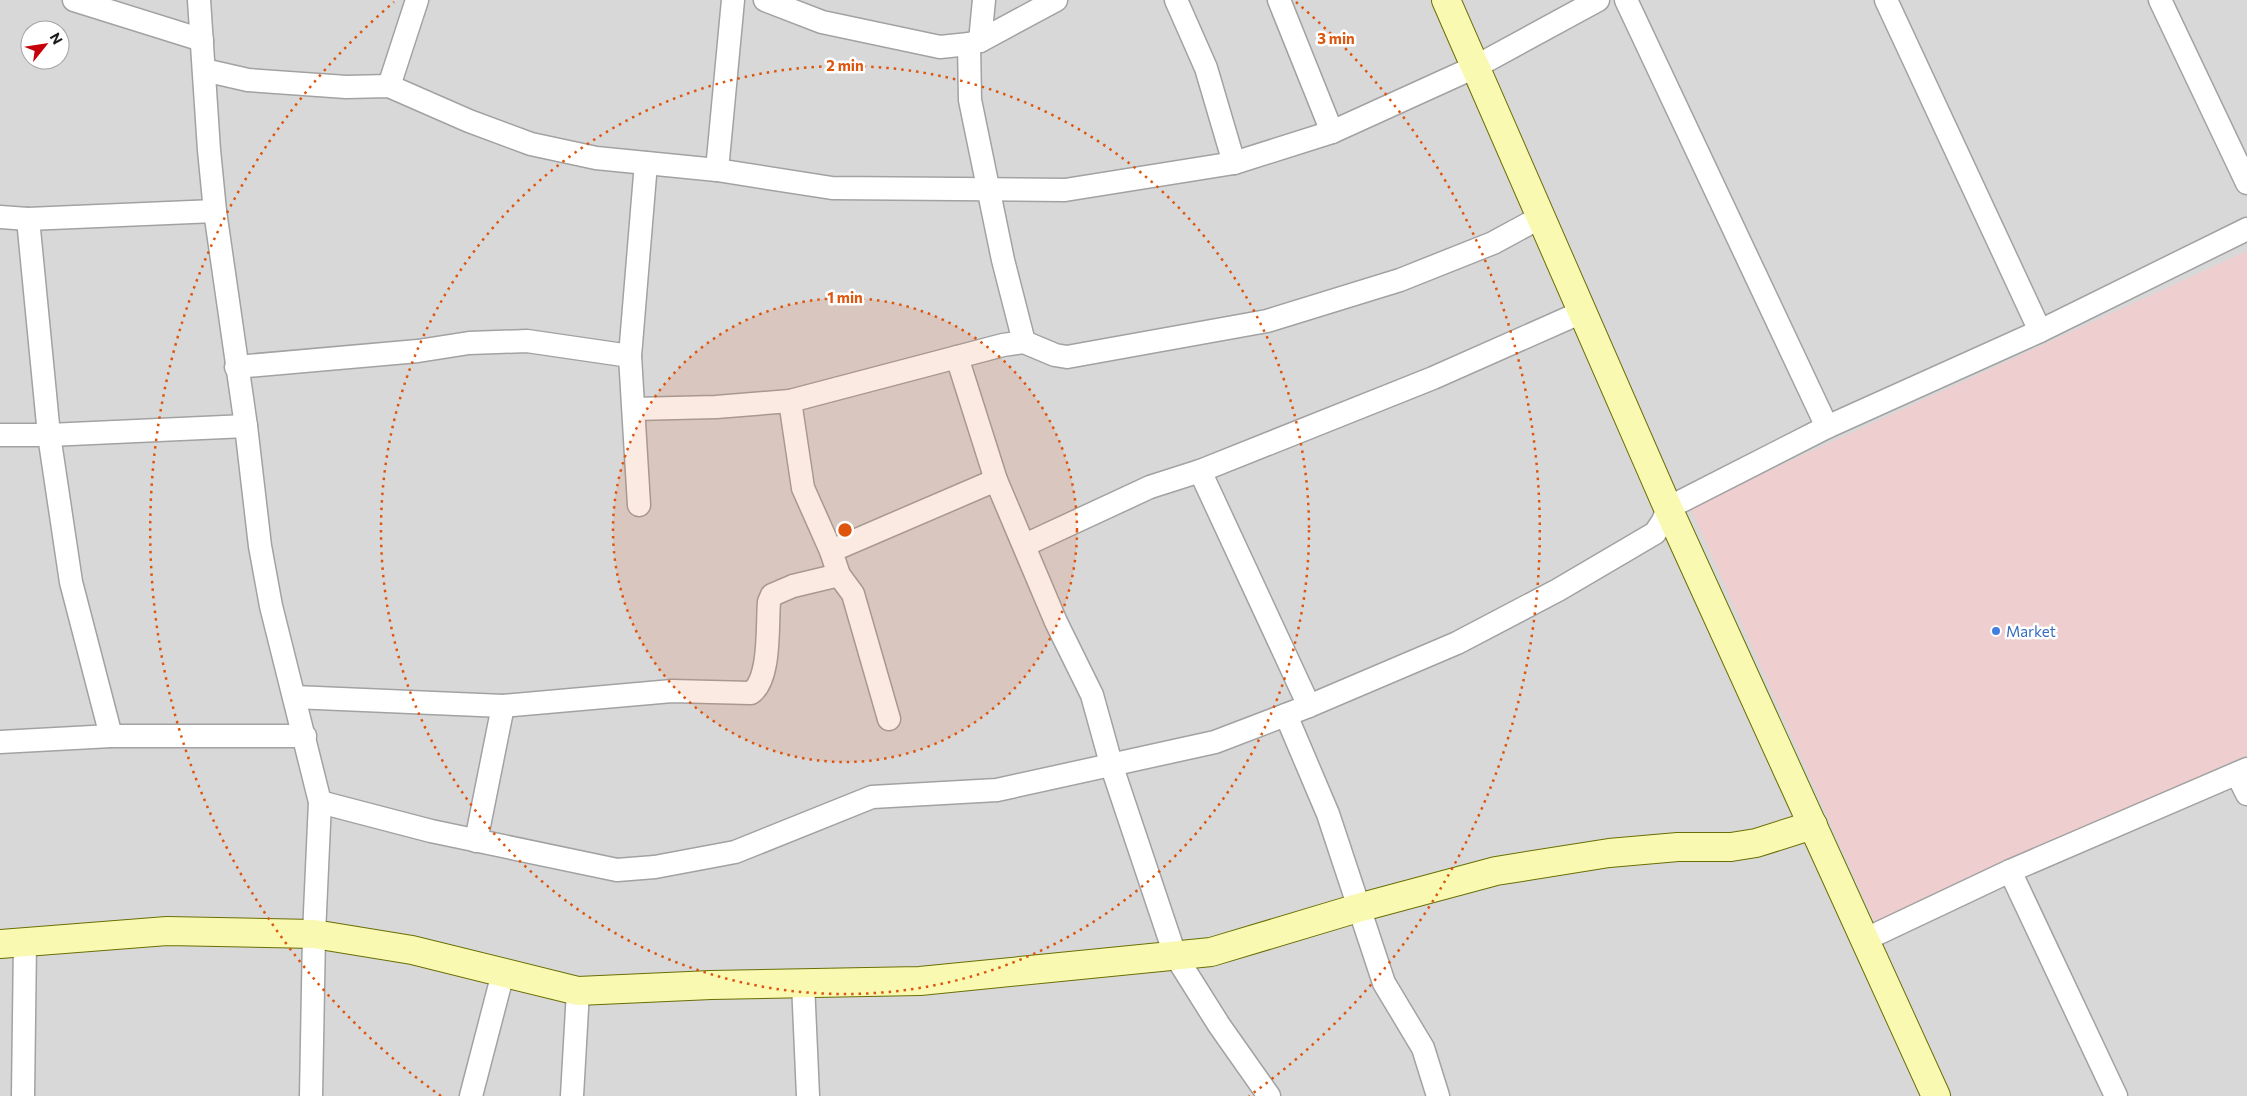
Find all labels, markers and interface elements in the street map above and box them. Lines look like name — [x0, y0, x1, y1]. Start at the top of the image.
north arrow — [20, 20, 70, 70]
text: N — [47, 29, 67, 47]
text: 3 min — [1317, 29, 1355, 47]
text: 2 min — [826, 56, 864, 74]
text: 1 min — [827, 288, 863, 306]
centre of rings — [836, 521, 854, 539]
place label: Market — [2006, 622, 2056, 640]
marker: Market — [1990, 625, 2002, 637]

